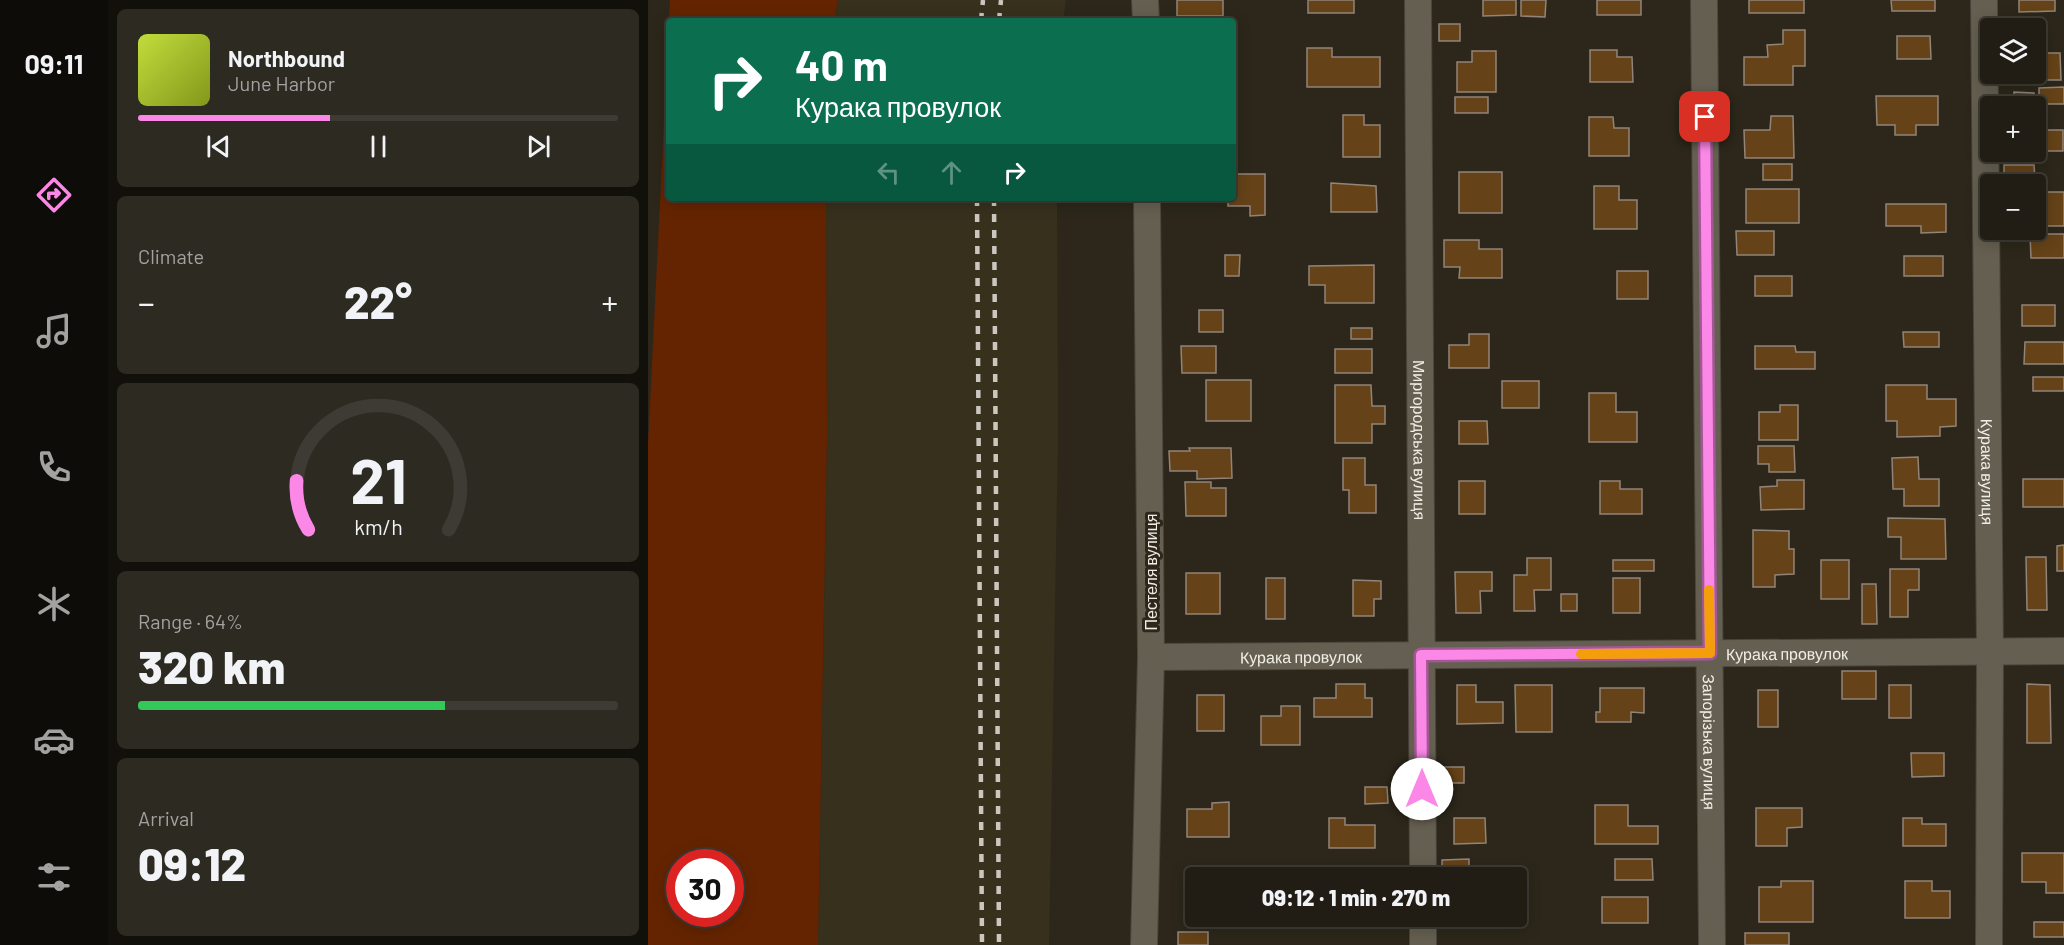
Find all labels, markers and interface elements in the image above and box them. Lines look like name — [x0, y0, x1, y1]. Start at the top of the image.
map controls — [1980, 18, 2046, 240]
button: layers — [1980, 18, 2046, 84]
text: 40 m — [795, 39, 888, 89]
icon: right — [696, 42, 774, 120]
text: Northbound — [228, 45, 345, 71]
text: 09:11 — [25, 47, 83, 79]
text: June Harbor — [228, 71, 335, 95]
text: Курака провулок — [795, 90, 1001, 122]
pin — [1679, 91, 1730, 142]
button: + — [1980, 96, 2046, 162]
icon: arrive — [1688, 100, 1721, 133]
icon: previous — [202, 130, 235, 163]
icon: pause — [362, 130, 395, 163]
icon: next — [522, 130, 555, 163]
icon: left — [872, 156, 905, 189]
icon: ahead — [935, 156, 968, 189]
icon: right — [998, 156, 1031, 189]
icon: directions — [33, 174, 75, 216]
button: − — [1980, 174, 2046, 240]
text: Climate — [138, 244, 204, 268]
text: 22° — [344, 274, 412, 328]
text: − — [138, 282, 155, 322]
text: + — [601, 282, 618, 322]
icon: music — [33, 310, 75, 352]
street label: Миргородська вулиця — [1411, 360, 1430, 520]
street label: Курака вулиця — [1978, 419, 1998, 525]
text: 21 — [350, 442, 406, 516]
icon: phone — [33, 446, 75, 488]
street label: Пестеля вулиця — [1141, 513, 1160, 631]
text: km/h — [354, 514, 402, 539]
icon: climate — [33, 583, 75, 625]
text: Range · 64% — [138, 609, 243, 633]
text: 320 km — [138, 639, 285, 693]
street label: Курака провулок — [1726, 643, 1849, 663]
street label: Курака провулок — [1240, 646, 1363, 666]
street label: Запорізька вулиця — [1700, 674, 1720, 810]
icon: car — [33, 719, 75, 761]
position arrow — [1390, 757, 1454, 821]
text: Arrival — [138, 806, 194, 830]
text: 09:12 — [138, 836, 246, 890]
speed limit sign: 30 — [666, 849, 744, 927]
icon: filters — [33, 856, 75, 898]
text: 09:12 · 1 min · 270 m — [1262, 884, 1450, 910]

